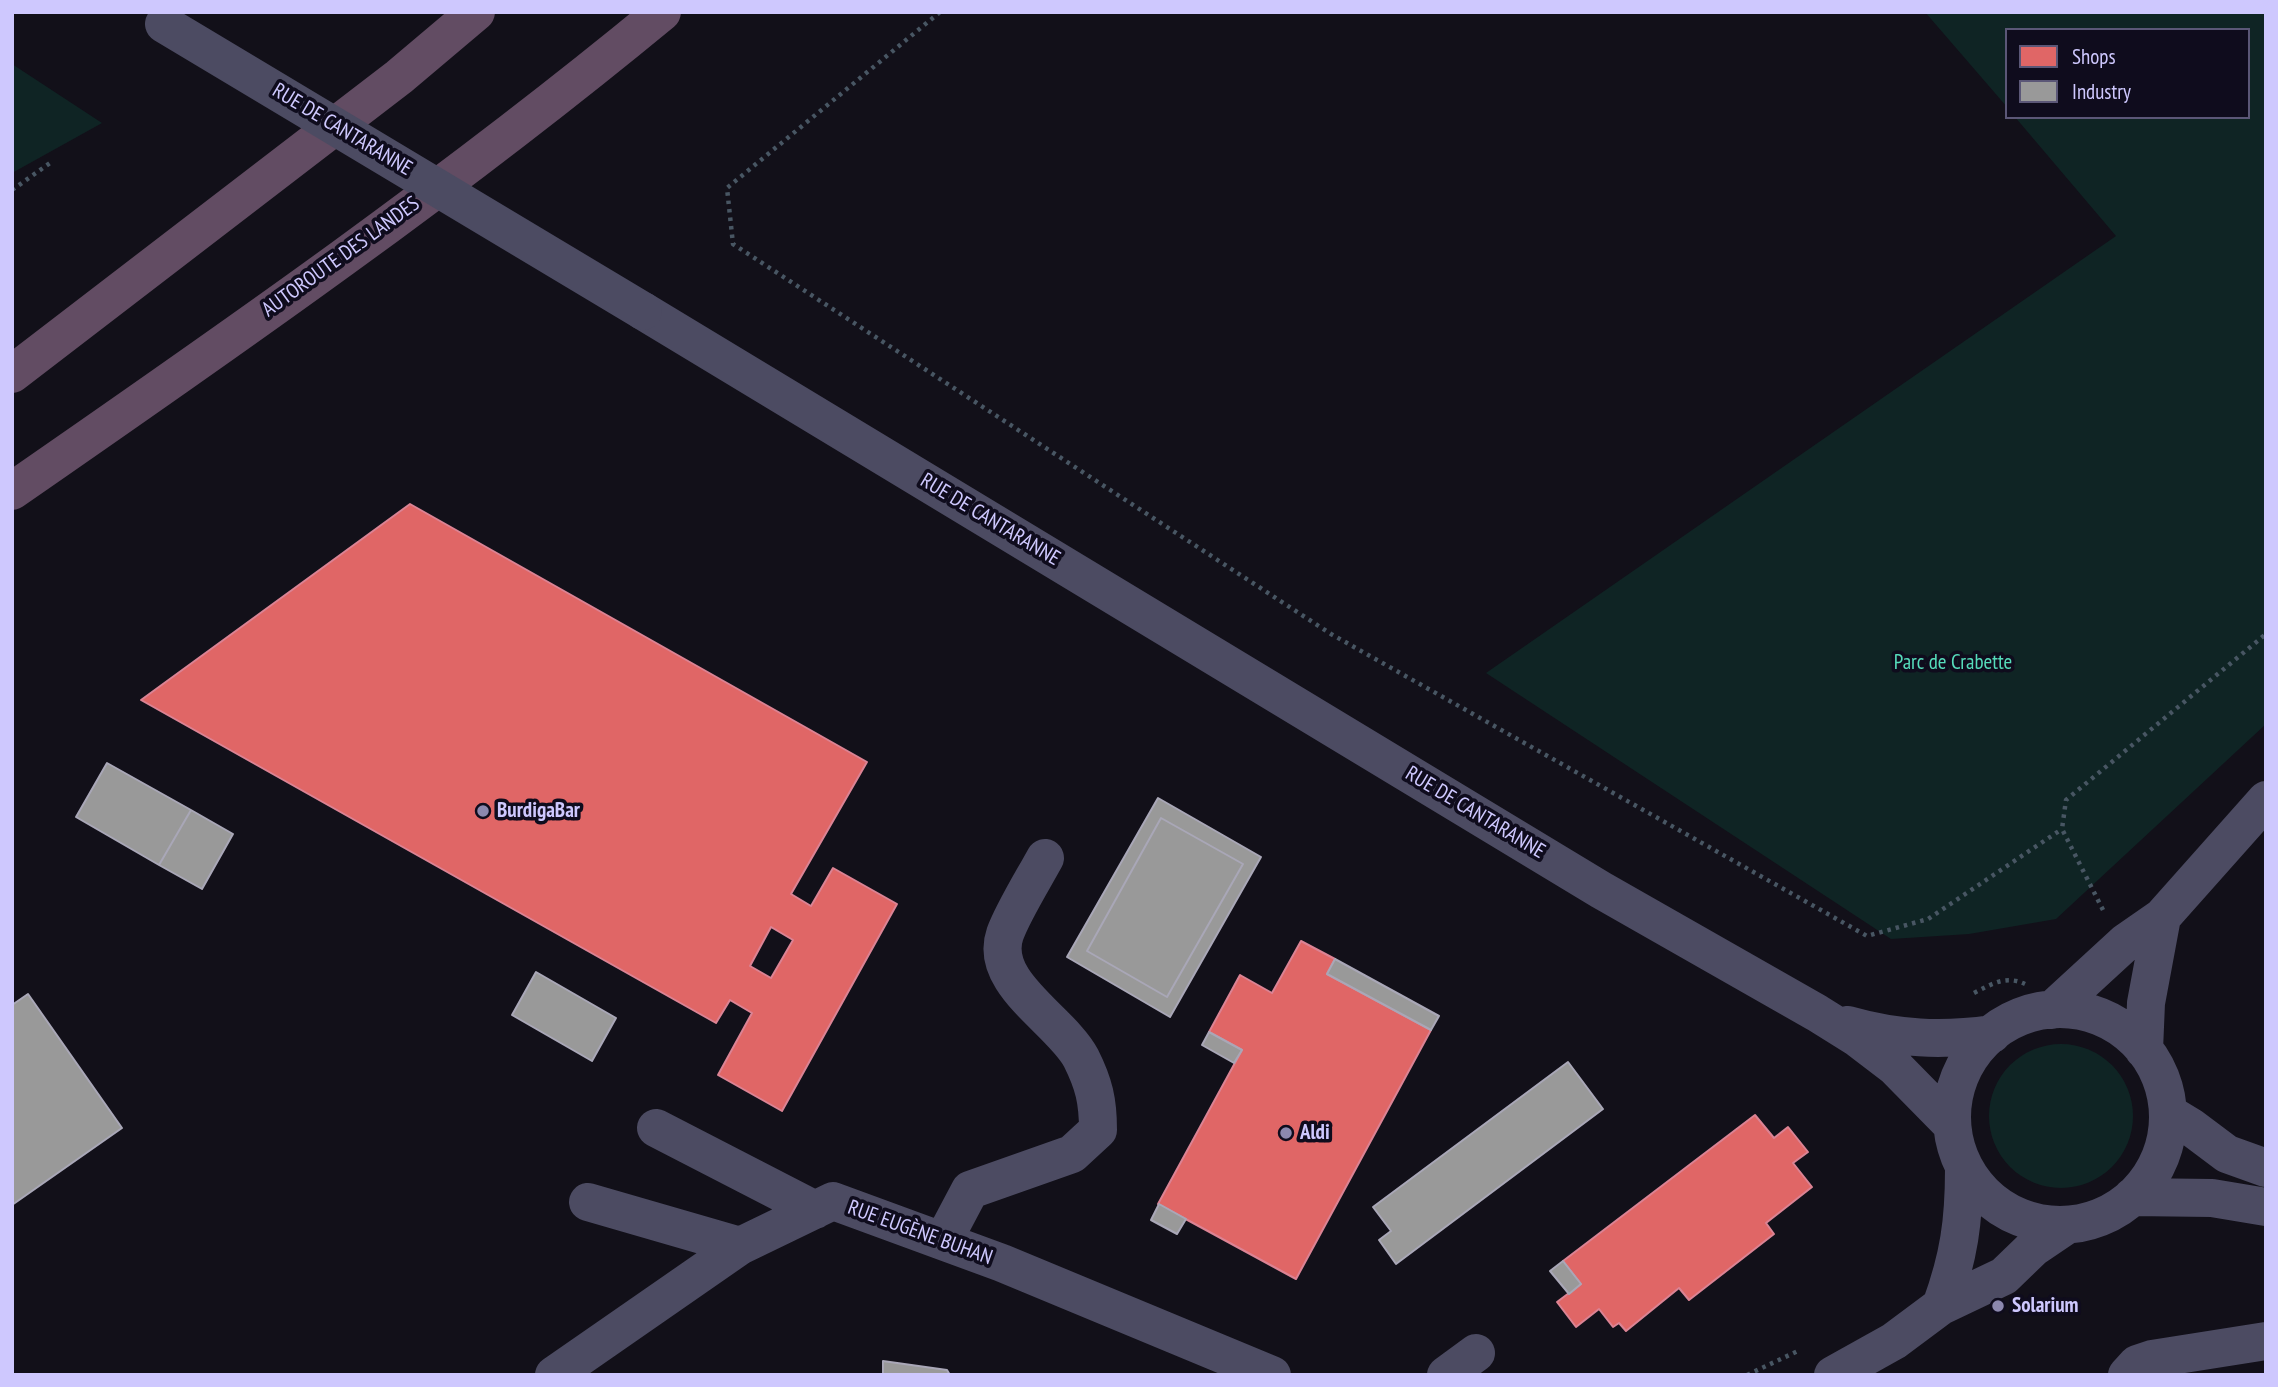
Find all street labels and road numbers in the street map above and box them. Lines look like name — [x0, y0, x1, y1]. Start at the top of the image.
street label: RUE DE CANTARANNE — [268, 78, 416, 182]
street label: AUTOROUTE DES LANDES — [257, 191, 425, 323]
street label: RUE DE CANTARANNE — [916, 468, 1064, 572]
street label: RUE DE CANTARANNE — [1401, 761, 1549, 865]
street label: RUE EUGÈNE BUHAN — [844, 1195, 996, 1271]

